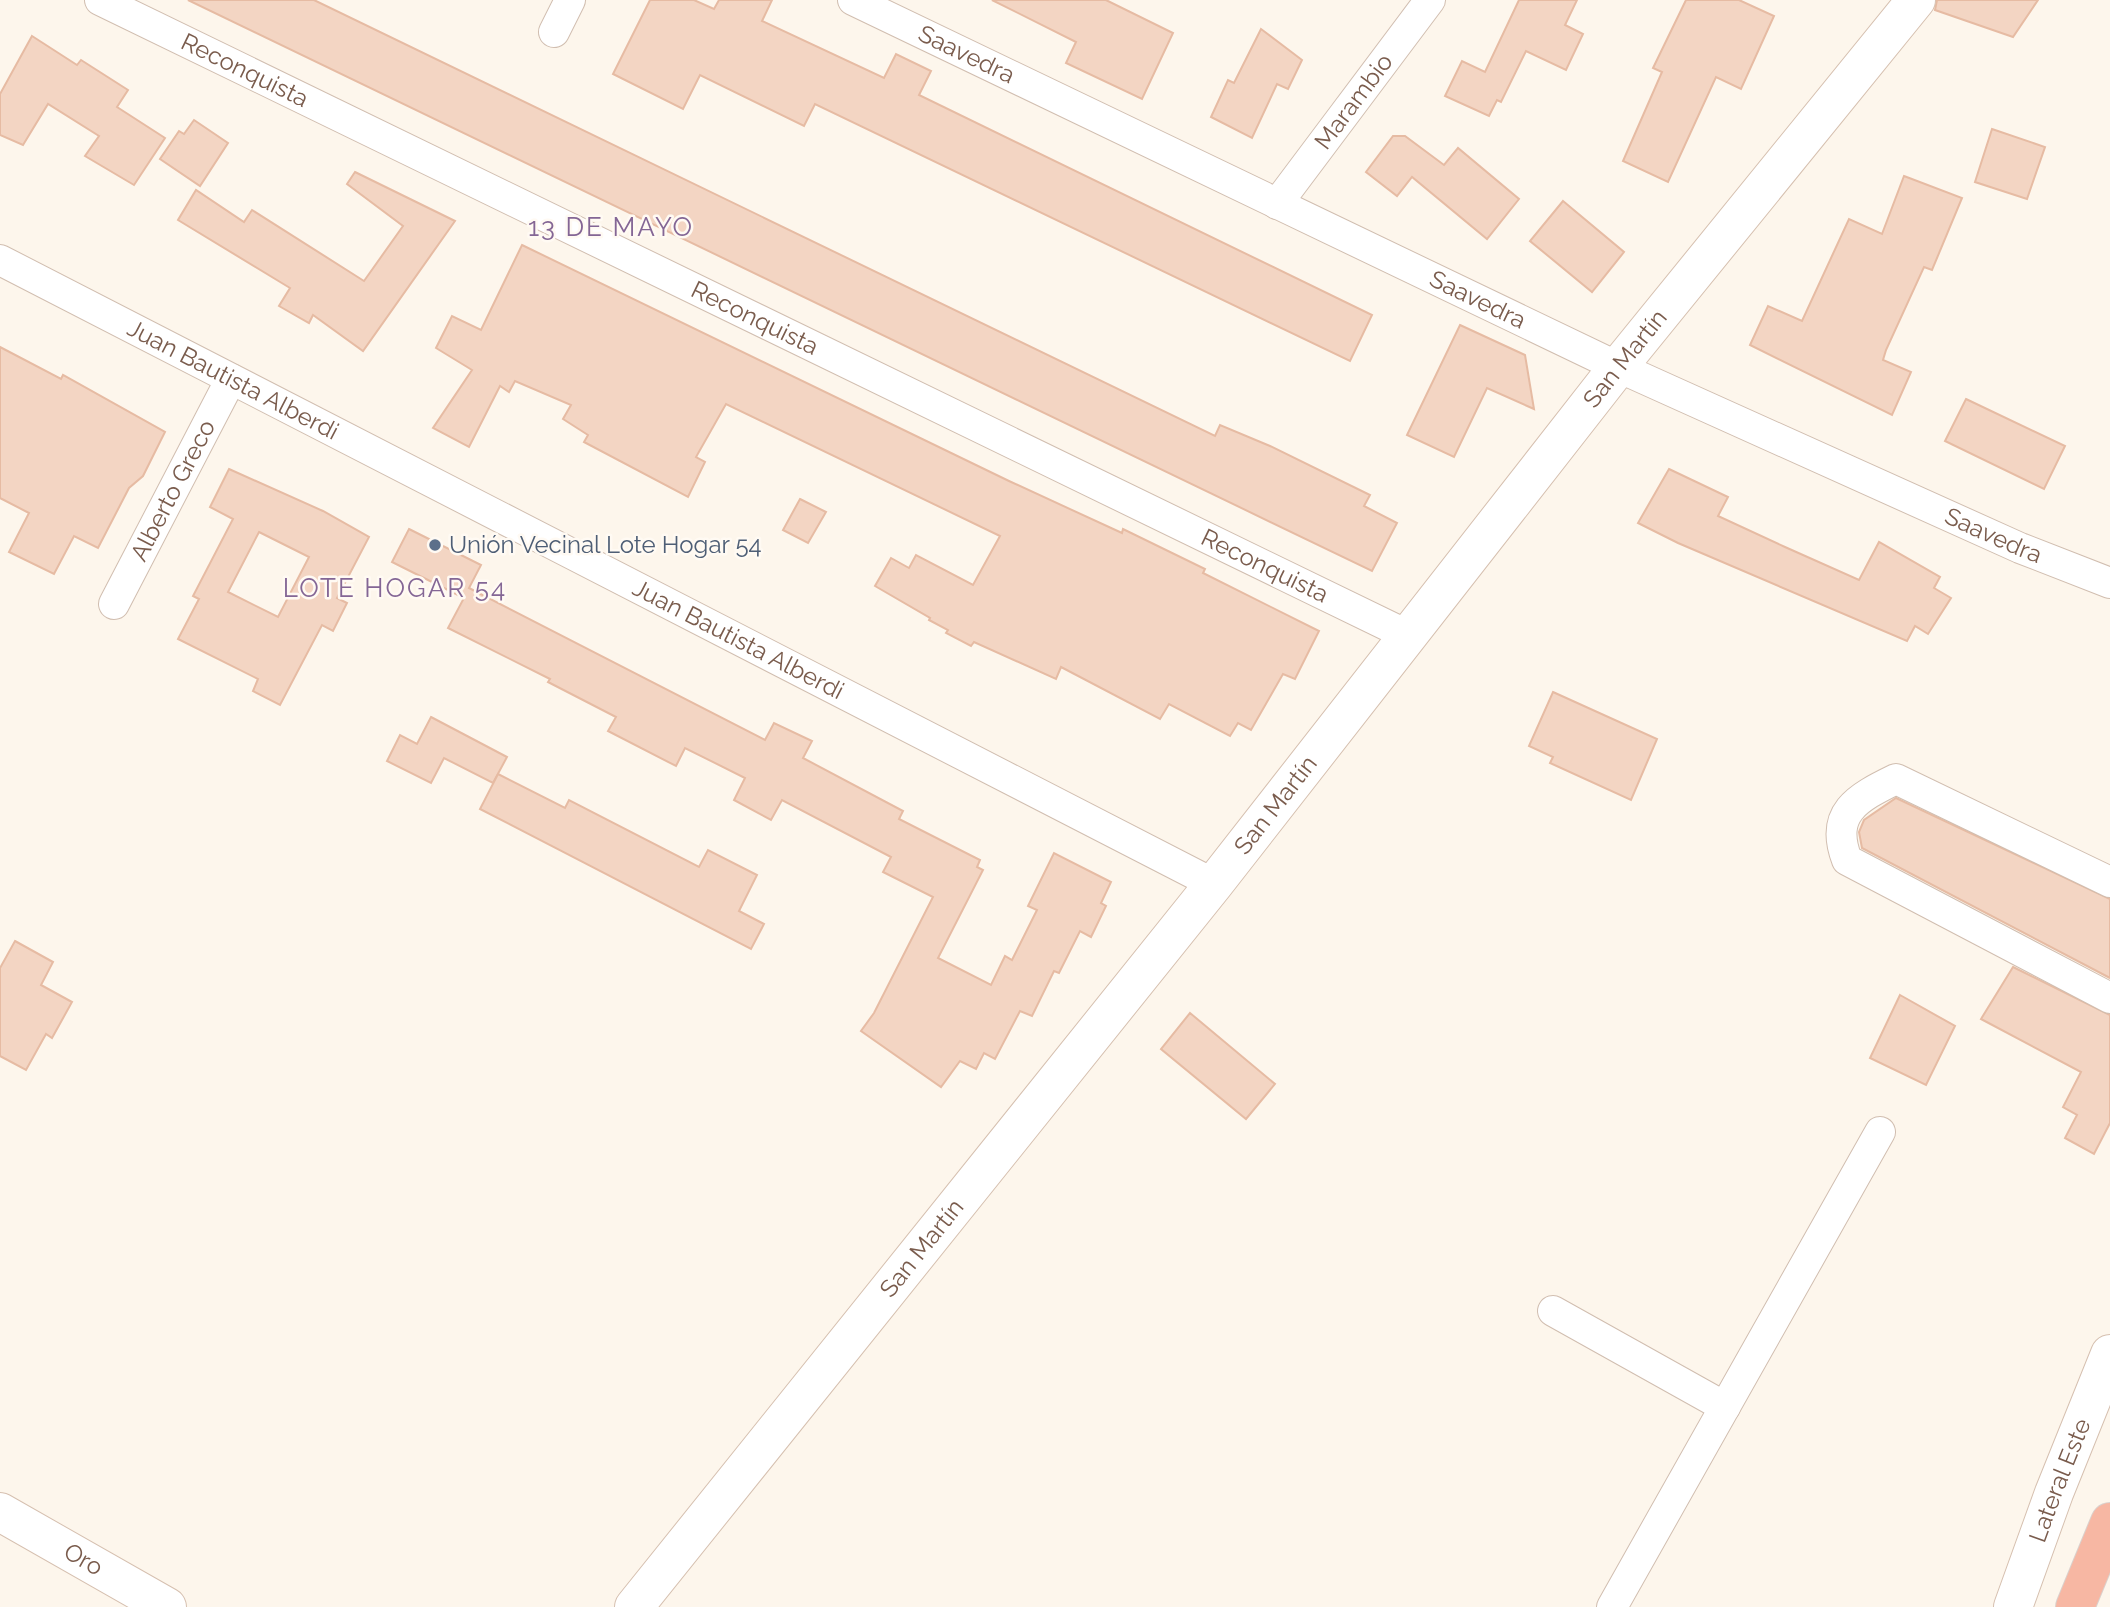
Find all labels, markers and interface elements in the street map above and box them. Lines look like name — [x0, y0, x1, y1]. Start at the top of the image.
street label: Saavedra — [914, 19, 1020, 89]
street label: Reconquista — [177, 27, 313, 113]
street label: Marambio — [1308, 48, 1399, 155]
district label: 13 DE MAYO — [528, 212, 694, 242]
street label: Saavedra — [1425, 264, 1531, 335]
street label: Reconquista — [687, 275, 823, 361]
street label: San Martín — [1577, 303, 1673, 413]
street label: Juan Bautista Alberdi — [123, 313, 344, 446]
street label: Alberto Greco — [124, 415, 221, 566]
street label: Saavedra — [1940, 501, 2046, 569]
street label: Reconquista — [1197, 522, 1333, 609]
place label: Unión Vecinal Lote Hogar 54 — [449, 530, 762, 559]
marker: Unión Vecinal Lote Hogar 54 — [427, 537, 443, 553]
district label: LOTE HOGAR 54 — [283, 573, 507, 603]
street label: Juan Bautista Alberdi — [628, 573, 849, 705]
street label: San Martín — [1228, 750, 1323, 860]
street label: San Martín — [873, 1193, 970, 1303]
street label: Lateral Este — [2023, 1414, 2097, 1546]
street label: Oro — [59, 1536, 108, 1582]

